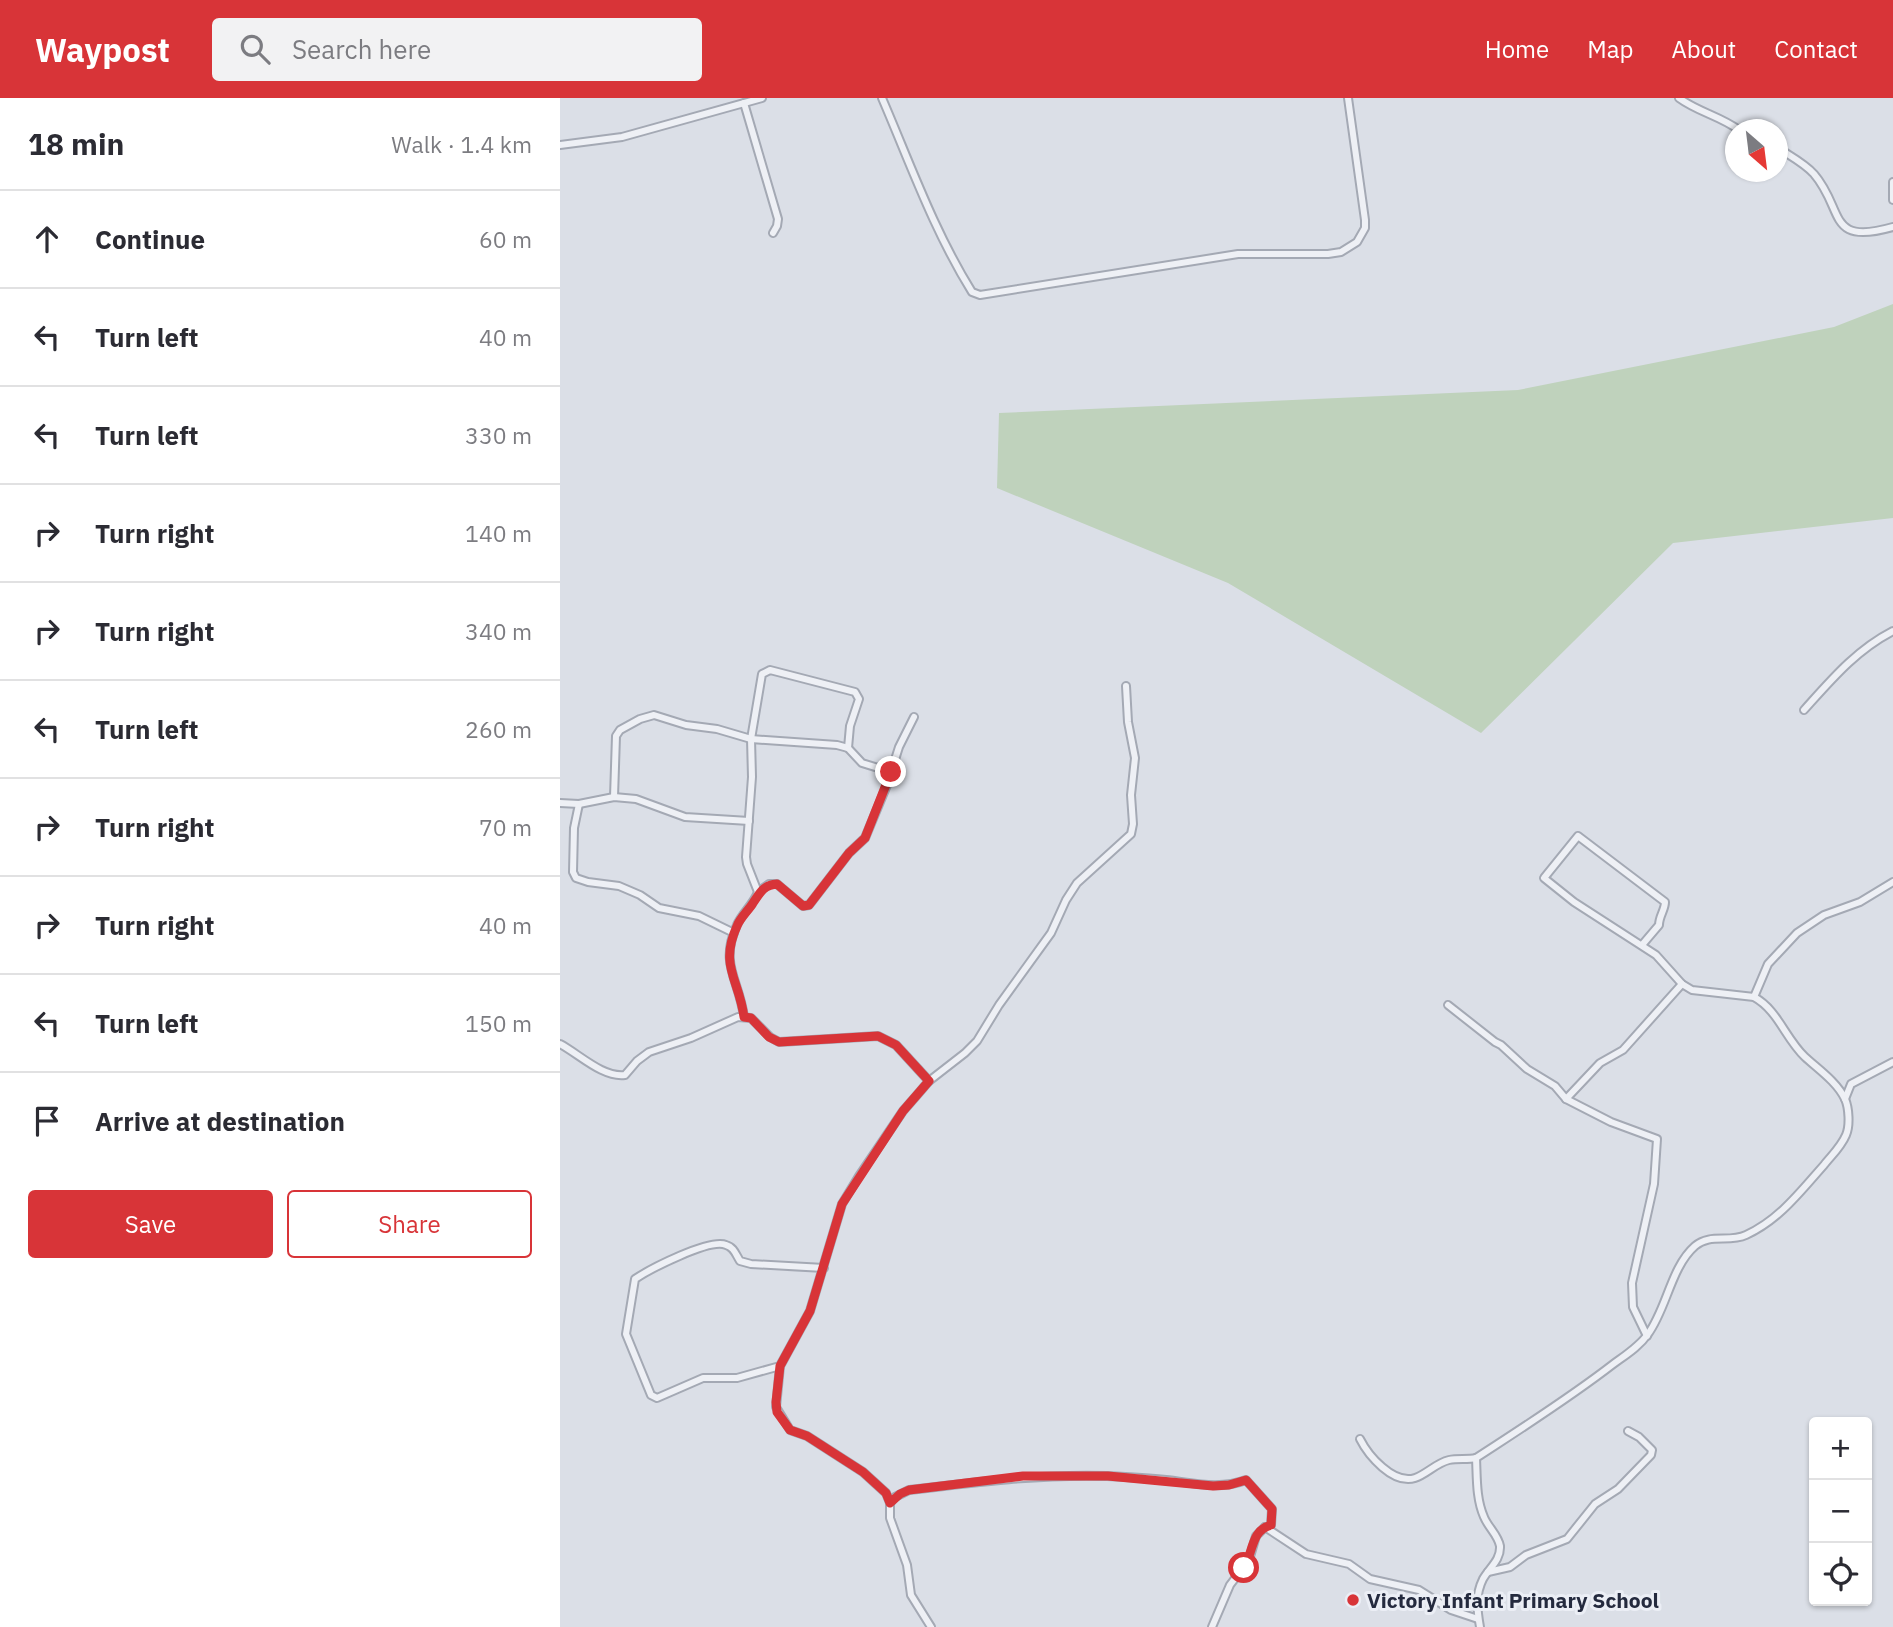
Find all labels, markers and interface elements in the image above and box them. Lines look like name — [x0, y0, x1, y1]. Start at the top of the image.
search box — [212, 18, 702, 81]
text: Waypost — [35, 28, 170, 71]
icon: search — [236, 30, 274, 68]
text: Search here — [292, 32, 431, 66]
text: Home — [1485, 33, 1549, 65]
text: Map — [1587, 33, 1633, 65]
text: About — [1671, 33, 1736, 65]
text: Contact — [1774, 33, 1858, 65]
north arrow — [1725, 119, 1788, 182]
text: 18 min — [28, 124, 124, 163]
text: Walk · 1.4 km — [391, 129, 532, 159]
icon: ahead — [28, 220, 66, 258]
text: Continue — [95, 222, 205, 256]
text: 60 m — [479, 224, 532, 254]
icon: left — [28, 318, 66, 356]
text: Turn left — [95, 320, 198, 354]
text: 40 m — [479, 322, 532, 352]
icon: left — [28, 416, 66, 454]
text: Turn left — [95, 418, 198, 452]
text: 330 m — [465, 420, 532, 450]
icon: right — [28, 514, 66, 552]
text: Turn right — [95, 516, 214, 550]
text: 140 m — [465, 518, 532, 548]
icon: right — [28, 612, 66, 650]
text: Turn right — [95, 614, 214, 648]
text: 340 m — [465, 616, 532, 646]
icon: left — [28, 710, 66, 748]
text: Turn left — [95, 712, 198, 746]
text: 260 m — [465, 714, 532, 744]
route end — [875, 756, 906, 787]
icon: right — [28, 808, 66, 846]
text: Turn right — [95, 810, 214, 844]
text: 70 m — [479, 812, 532, 842]
icon: right — [28, 906, 66, 944]
text: Turn right — [95, 908, 214, 942]
text: 40 m — [479, 910, 532, 940]
icon: left — [28, 1004, 66, 1042]
text: Turn left — [95, 1006, 198, 1040]
text: 150 m — [465, 1008, 532, 1038]
icon: arrive — [28, 1102, 66, 1140]
text: Arrive at destination — [95, 1104, 345, 1138]
button: Save — [28, 1190, 273, 1258]
button: Share — [287, 1190, 532, 1258]
map controls — [1809, 1417, 1872, 1606]
button: + — [1809, 1417, 1872, 1480]
button: − — [1809, 1480, 1872, 1543]
button: locate — [1809, 1543, 1872, 1606]
route start — [1228, 1552, 1259, 1583]
place label: Victory Infant Primary School — [1367, 1586, 1659, 1614]
marker: Victory Infant Primary School — [1345, 1592, 1361, 1608]

